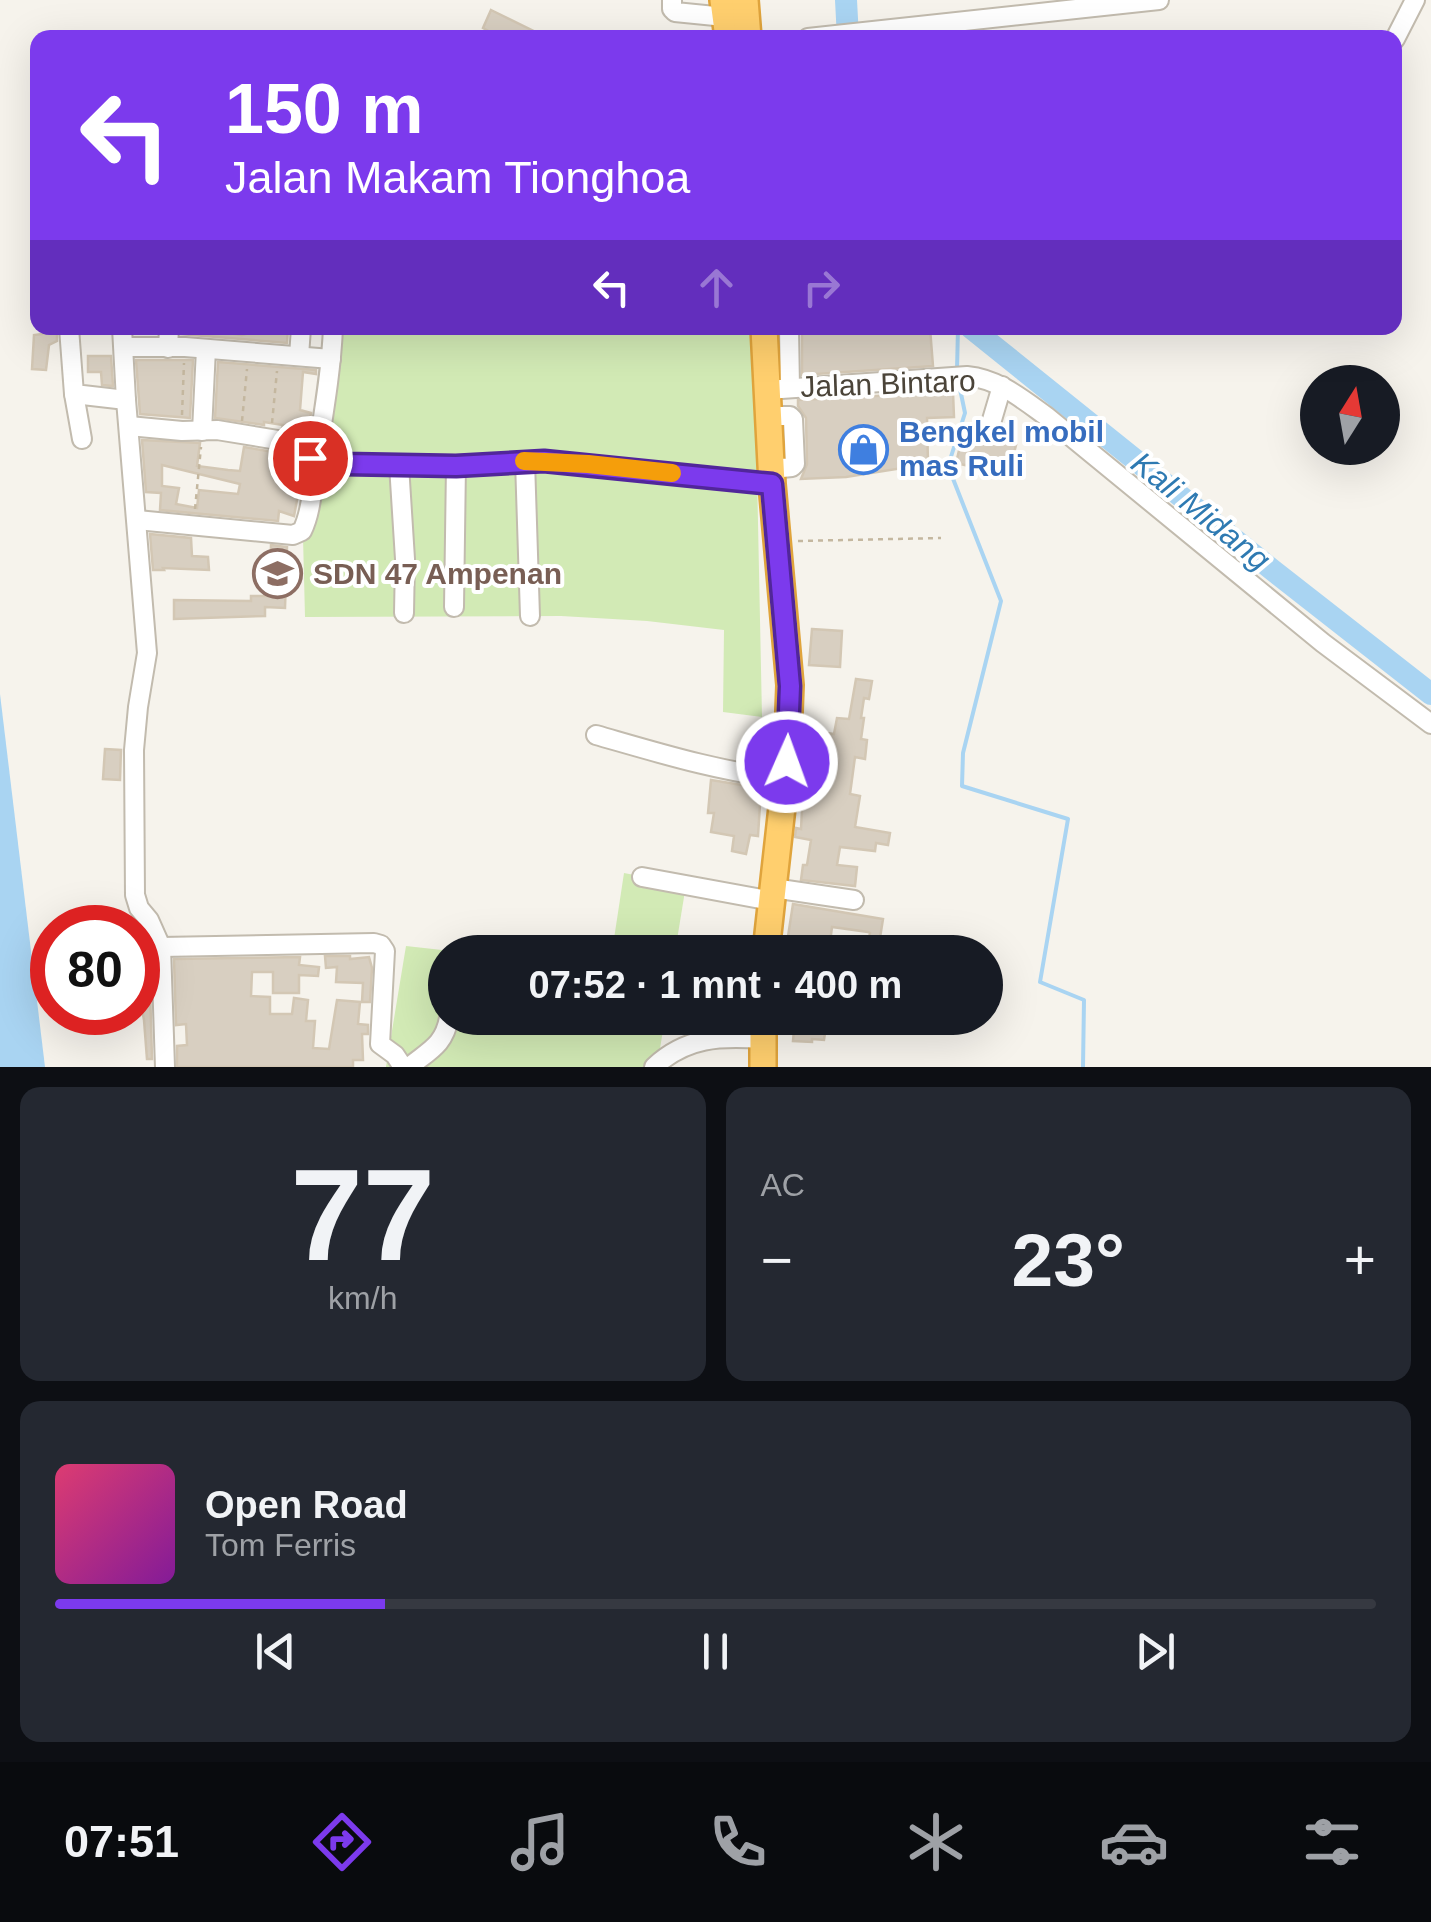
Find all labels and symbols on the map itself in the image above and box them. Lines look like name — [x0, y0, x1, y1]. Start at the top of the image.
street label: Jalan Bintaro — [800, 364, 976, 403]
north arrow — [1300, 365, 1400, 465]
place label: Bengkel mobil mas Ruli — [899, 415, 1104, 482]
pin — [268, 416, 353, 501]
shop icon: Bengkel mobil mas Ruli — [838, 423, 890, 475]
water label: Kali Midang — [1125, 444, 1277, 578]
school or university icon: SDN 47 Ampenan — [252, 548, 304, 600]
place label: SDN 47 Ampenan — [313, 557, 562, 590]
position arrow — [735, 710, 839, 814]
speed limit sign: 80 — [30, 905, 160, 1035]

